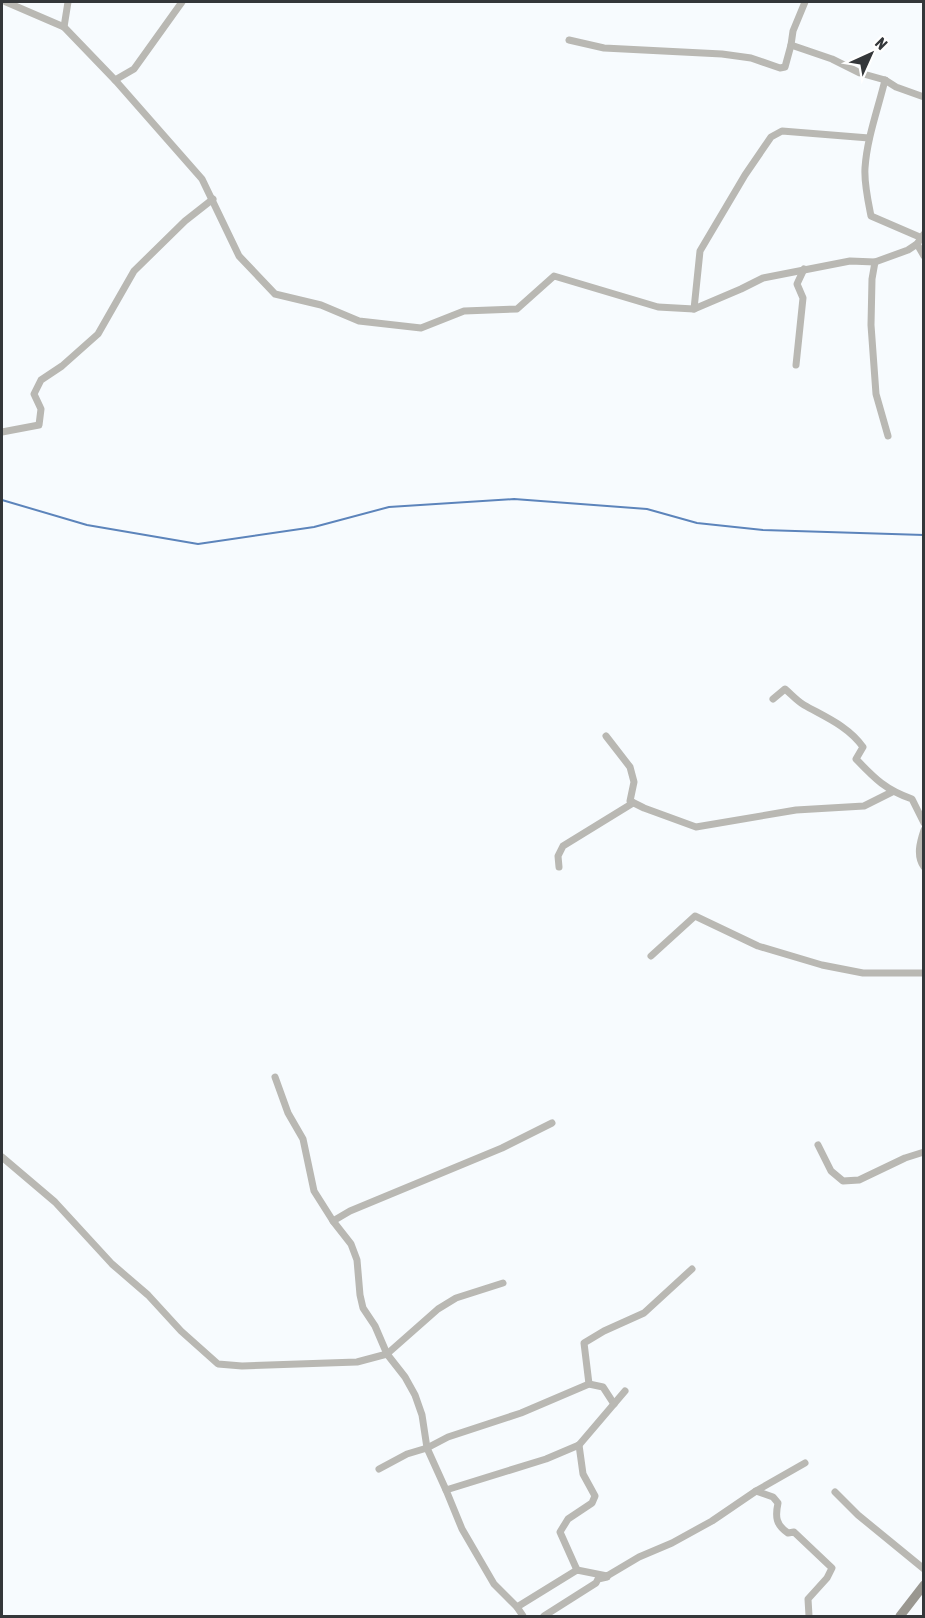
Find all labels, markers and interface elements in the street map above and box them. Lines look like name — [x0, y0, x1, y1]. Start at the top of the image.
north arrow — [841, 24, 901, 84]
text: N — [872, 34, 891, 53]

